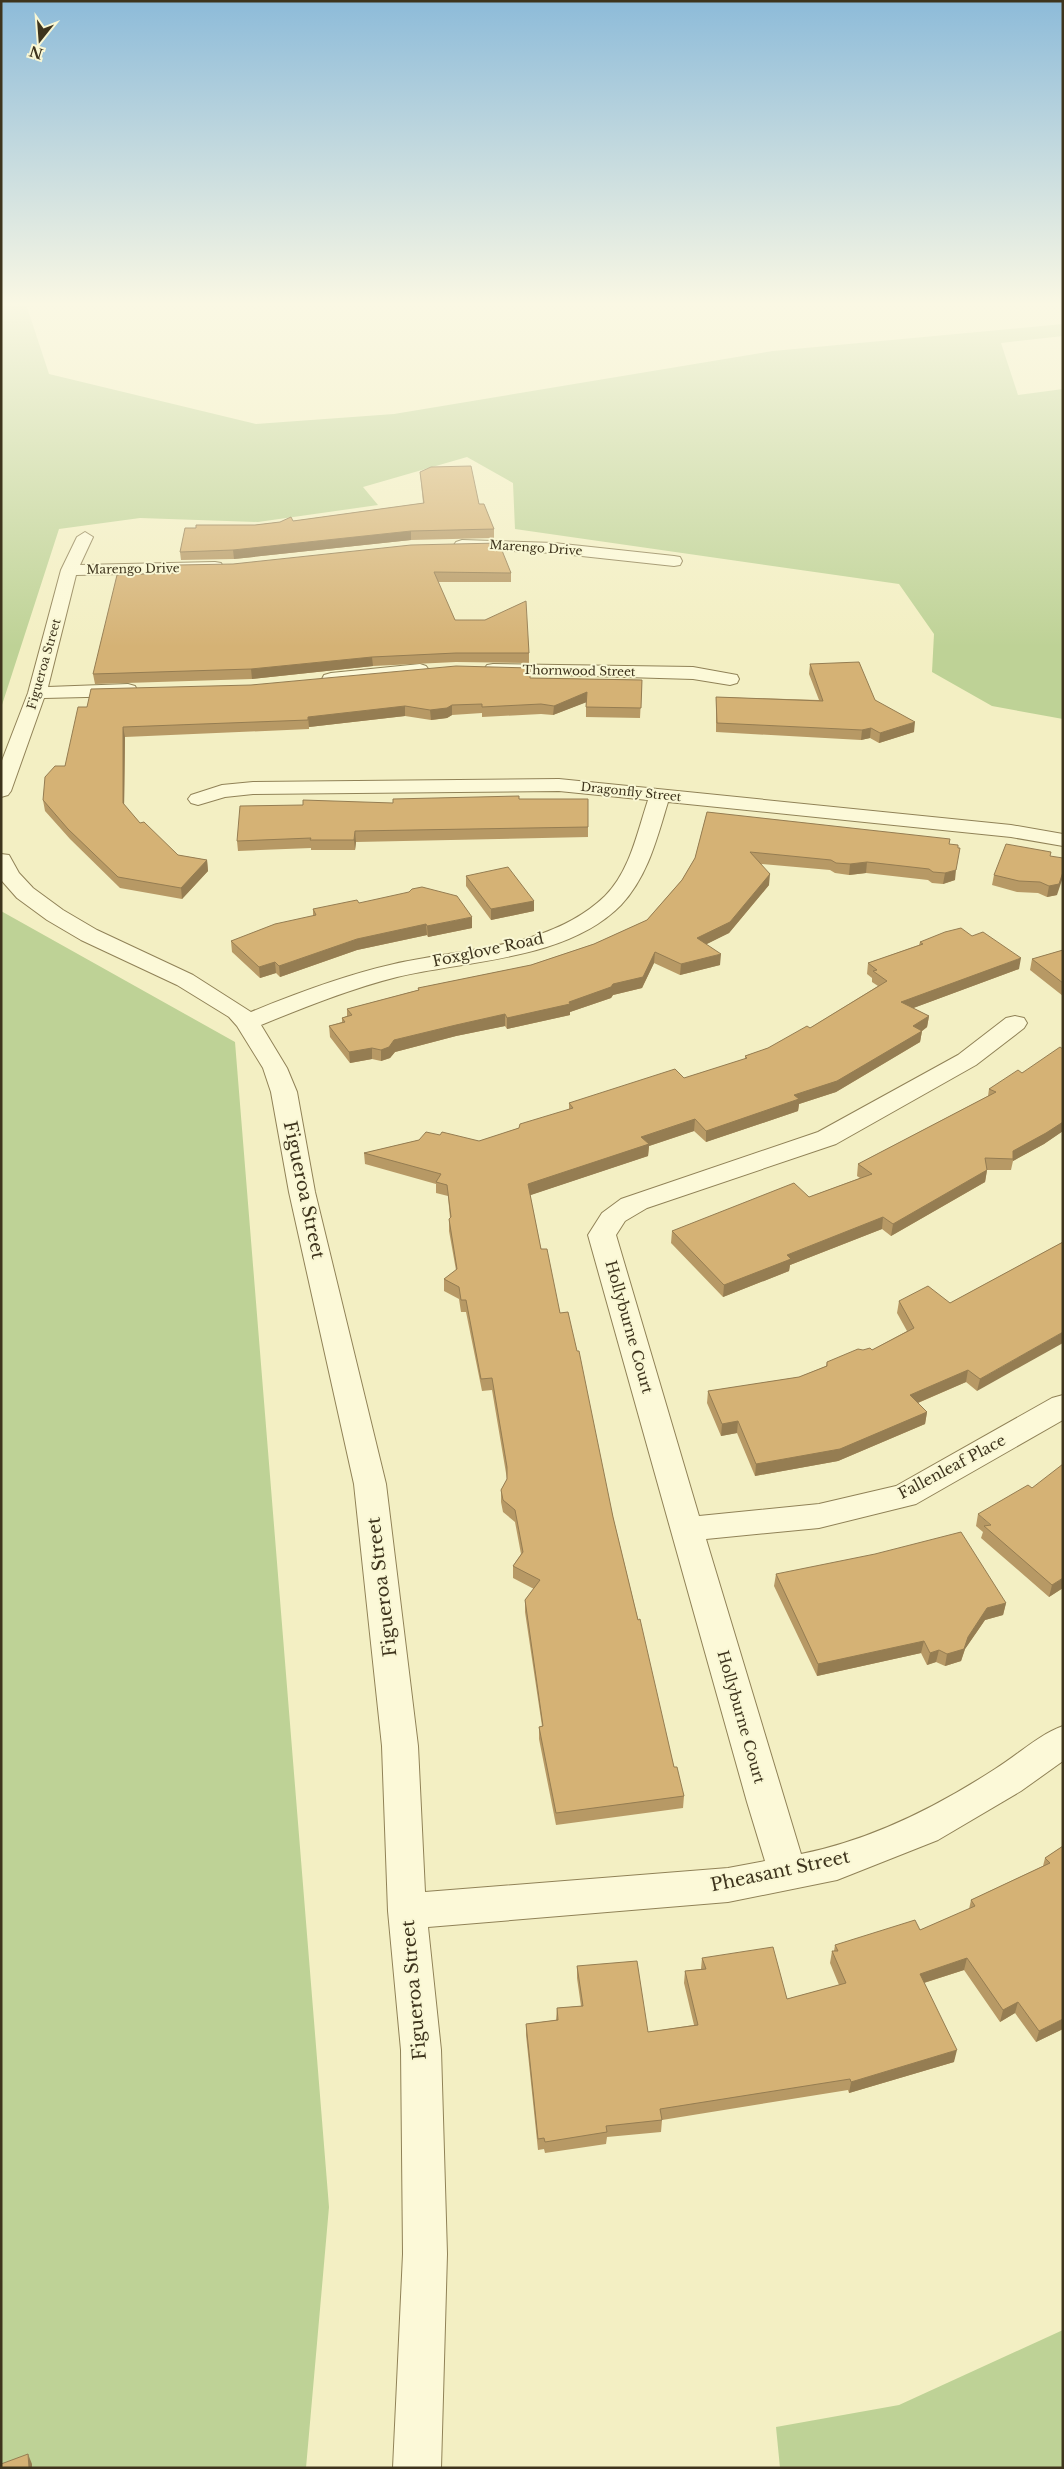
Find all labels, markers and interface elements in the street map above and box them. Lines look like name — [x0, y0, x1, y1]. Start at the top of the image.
north arrow — [15, 15, 65, 65]
text: N — [27, 42, 45, 63]
street label: Marengo Drive — [489, 537, 583, 558]
street label: Marengo Drive — [86, 560, 180, 577]
street label: Figueroa Street — [23, 616, 64, 711]
street label: Thornwood Street — [522, 662, 636, 679]
street label: Dragonfly Street — [580, 779, 683, 804]
street label: Foxglove Road — [431, 928, 545, 971]
street label: Figueroa Street — [279, 1119, 329, 1261]
street label: Hollyburne Court — [601, 1258, 658, 1396]
street label: Fallenleaf Place — [895, 1430, 1009, 1503]
street label: Figueroa Street — [362, 1516, 401, 1658]
street label: Hollyburne Court — [713, 1648, 770, 1786]
street label: Pheasant Street — [708, 1845, 852, 1896]
street label: Figueroa Street — [397, 1919, 431, 2061]

